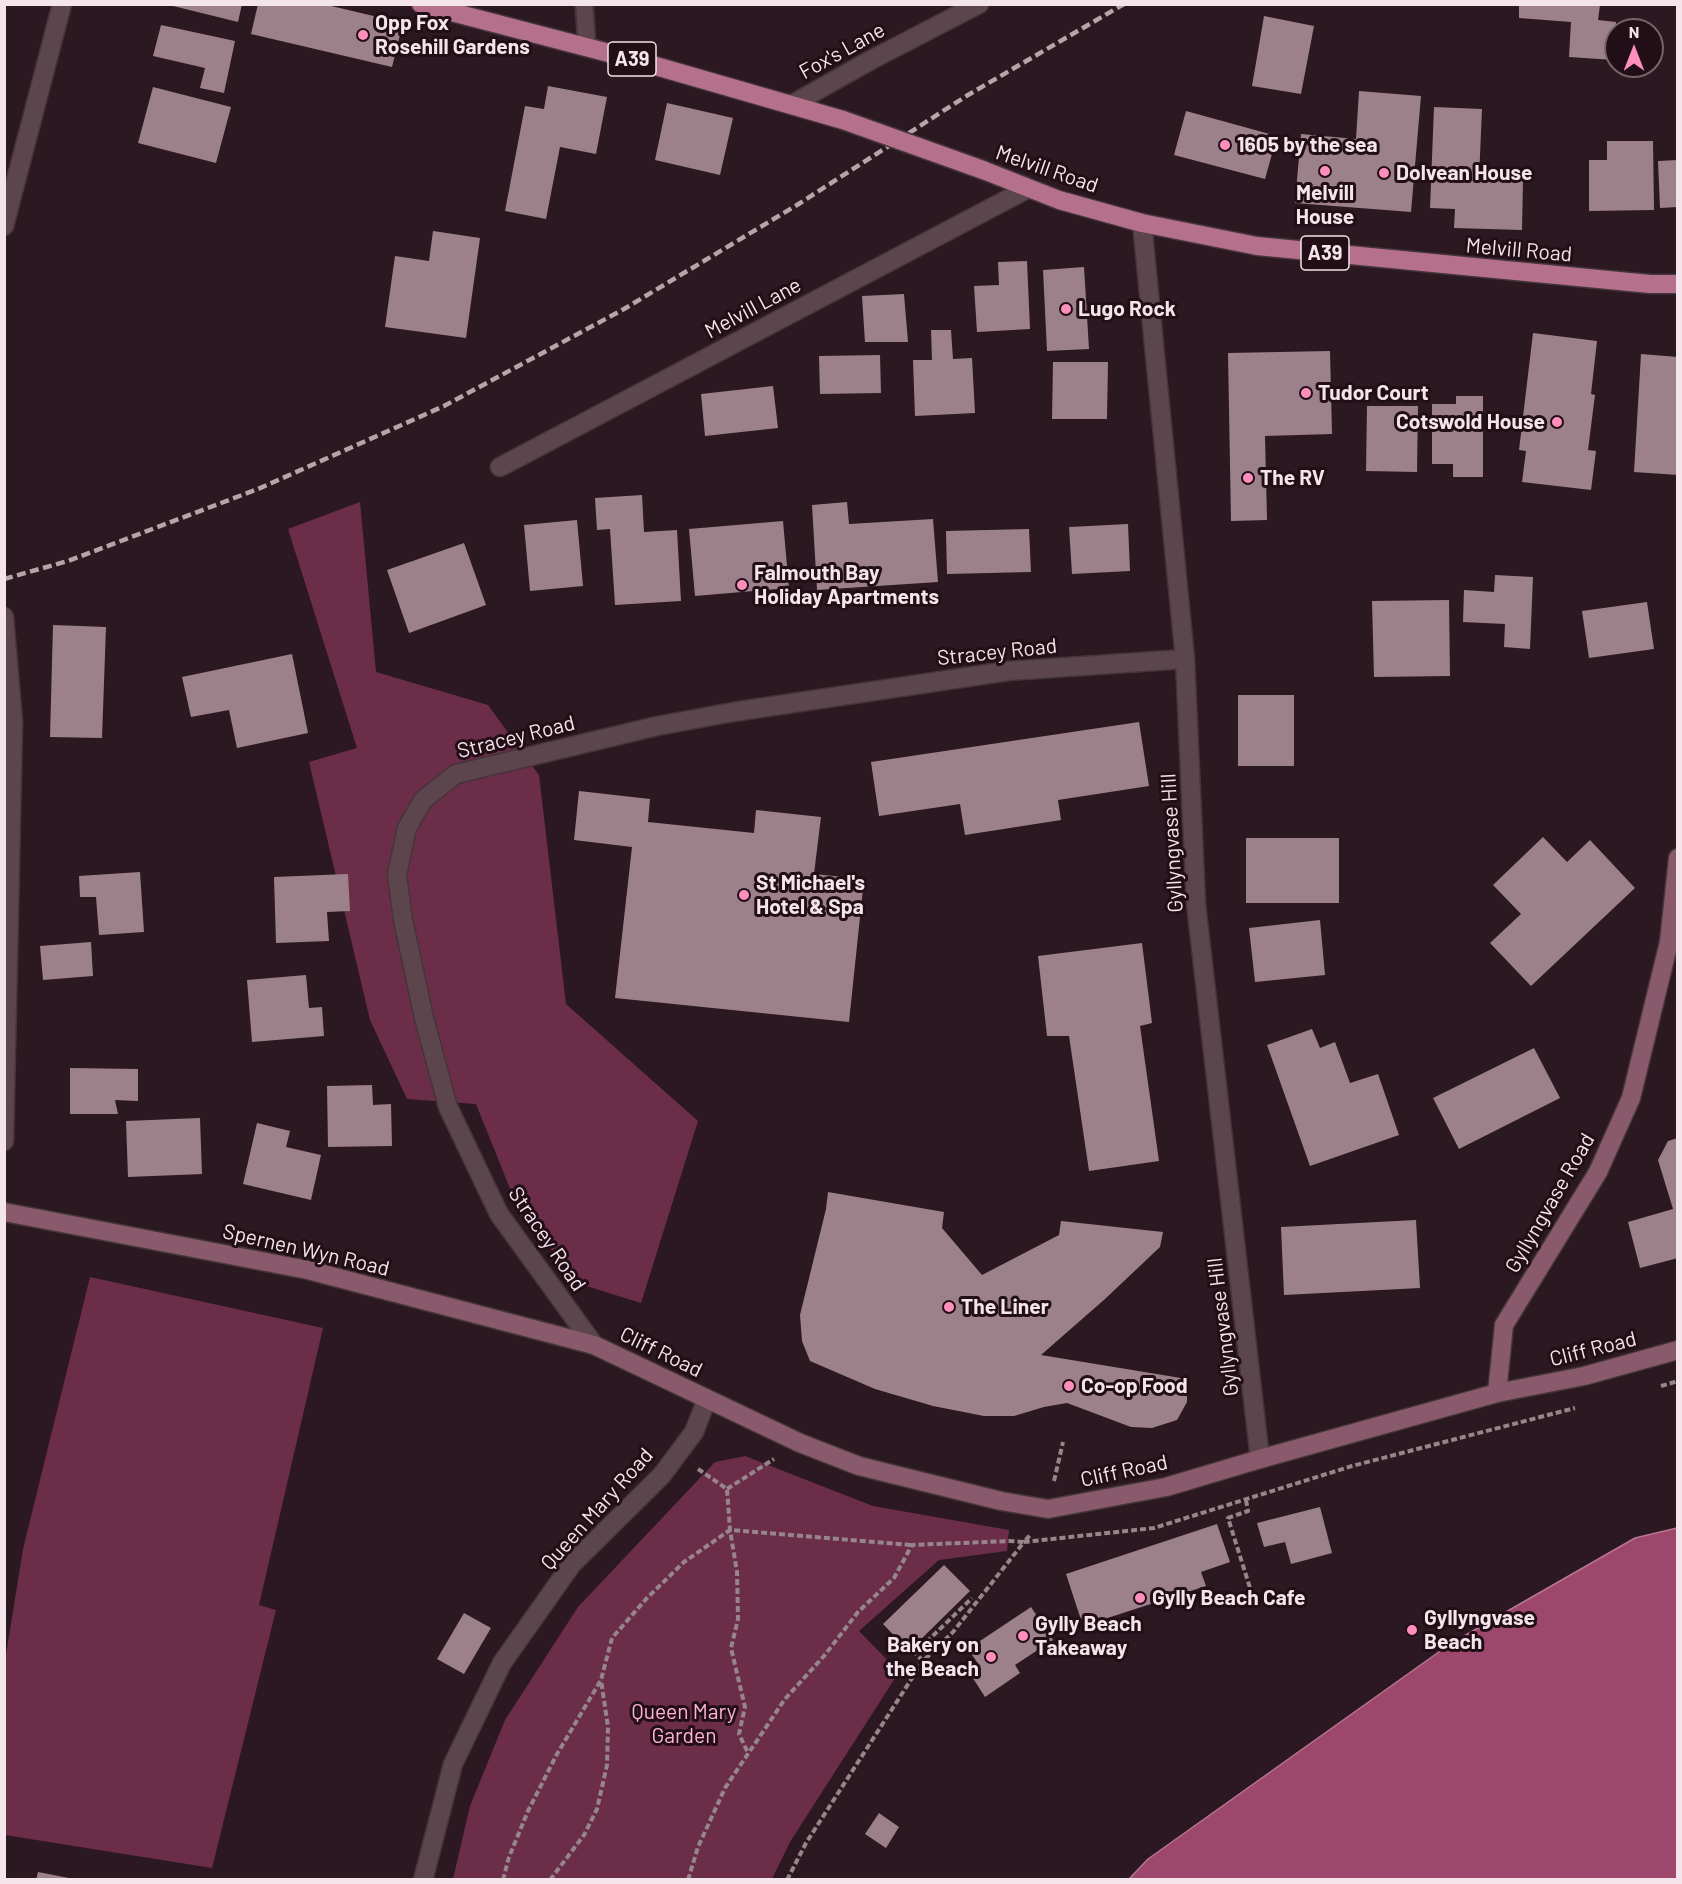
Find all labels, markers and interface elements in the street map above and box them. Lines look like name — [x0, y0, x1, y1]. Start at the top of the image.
place label: Opp Fox Rosehill Gardens — [375, 10, 530, 60]
street label: Fox's Lane — [795, 17, 889, 85]
north arrow — [1604, 18, 1664, 78]
text: N — [1629, 22, 1639, 41]
marker: Opp Fox Rosehill Gardens — [356, 28, 370, 42]
road number: A39 — [608, 42, 656, 76]
place label: 1605 by the sea — [1237, 132, 1377, 158]
marker: 1605 by the sea — [1218, 138, 1232, 152]
street label: Melvill Road — [992, 140, 1102, 198]
place label: Dolvean House — [1396, 160, 1532, 186]
marker: Melvill House — [1318, 164, 1332, 178]
marker: Dolvean House — [1377, 166, 1391, 180]
place label: Melvill House — [1296, 180, 1354, 230]
street label: Melvill Road — [1465, 233, 1573, 267]
road number: A39 — [1301, 236, 1349, 270]
street label: Melvill Lane — [701, 272, 805, 344]
place label: Lugo Rock — [1078, 296, 1176, 322]
marker: Lugo Rock — [1059, 302, 1073, 316]
place label: Tudor Court — [1318, 380, 1429, 406]
marker: Tudor Court — [1299, 386, 1313, 400]
place label: Cotswold House — [1396, 409, 1545, 435]
marker: Cotswold House — [1550, 415, 1564, 429]
place label: The RV — [1260, 465, 1325, 491]
marker: The RV — [1241, 471, 1255, 485]
place label: Falmouth Bay Holiday Apartments — [754, 560, 939, 610]
marker: Falmouth Bay Holiday Apartments — [735, 578, 749, 592]
street label: Stracey Road — [936, 633, 1058, 671]
street label: Stracey Road — [455, 710, 577, 764]
street label: Gyllyngvase Hill — [1156, 773, 1188, 913]
place label: St Michael's Hotel & Spa — [756, 870, 865, 920]
marker: St Michael's Hotel & Spa — [737, 888, 751, 902]
street label: Gyllyngvase Road — [1500, 1129, 1600, 1277]
street label: Stracey Road — [503, 1182, 591, 1296]
street label: Spernen Wyn Road — [220, 1219, 392, 1281]
street label: Gyllyngvase Hill — [1202, 1256, 1244, 1398]
place label: The Liner — [961, 1294, 1049, 1320]
marker: The Liner — [942, 1300, 956, 1314]
street label: Cliff Road — [616, 1321, 706, 1383]
street label: Cliff Road — [1547, 1326, 1639, 1372]
place label: Co-op Food — [1081, 1373, 1188, 1399]
marker: Co-op Food — [1062, 1379, 1076, 1393]
street label: Queen Mary Road — [536, 1443, 658, 1575]
street label: Cliff Road — [1078, 1449, 1170, 1493]
place label: Gylly Beach Cafe — [1152, 1585, 1305, 1611]
marker: Gylly Beach Cafe — [1133, 1591, 1147, 1605]
place label: Gyllyngvase Beach — [1424, 1605, 1535, 1655]
place label: Gylly Beach Takeaway — [1035, 1611, 1142, 1661]
marker: Gyllyngvase Beach — [1405, 1623, 1419, 1637]
marker: Gylly Beach Takeaway — [1016, 1629, 1030, 1643]
place label: Bakery on the Beach — [886, 1632, 979, 1682]
marker: Bakery on the Beach — [984, 1650, 998, 1664]
park label: Queen Mary Garden — [632, 1699, 736, 1749]

